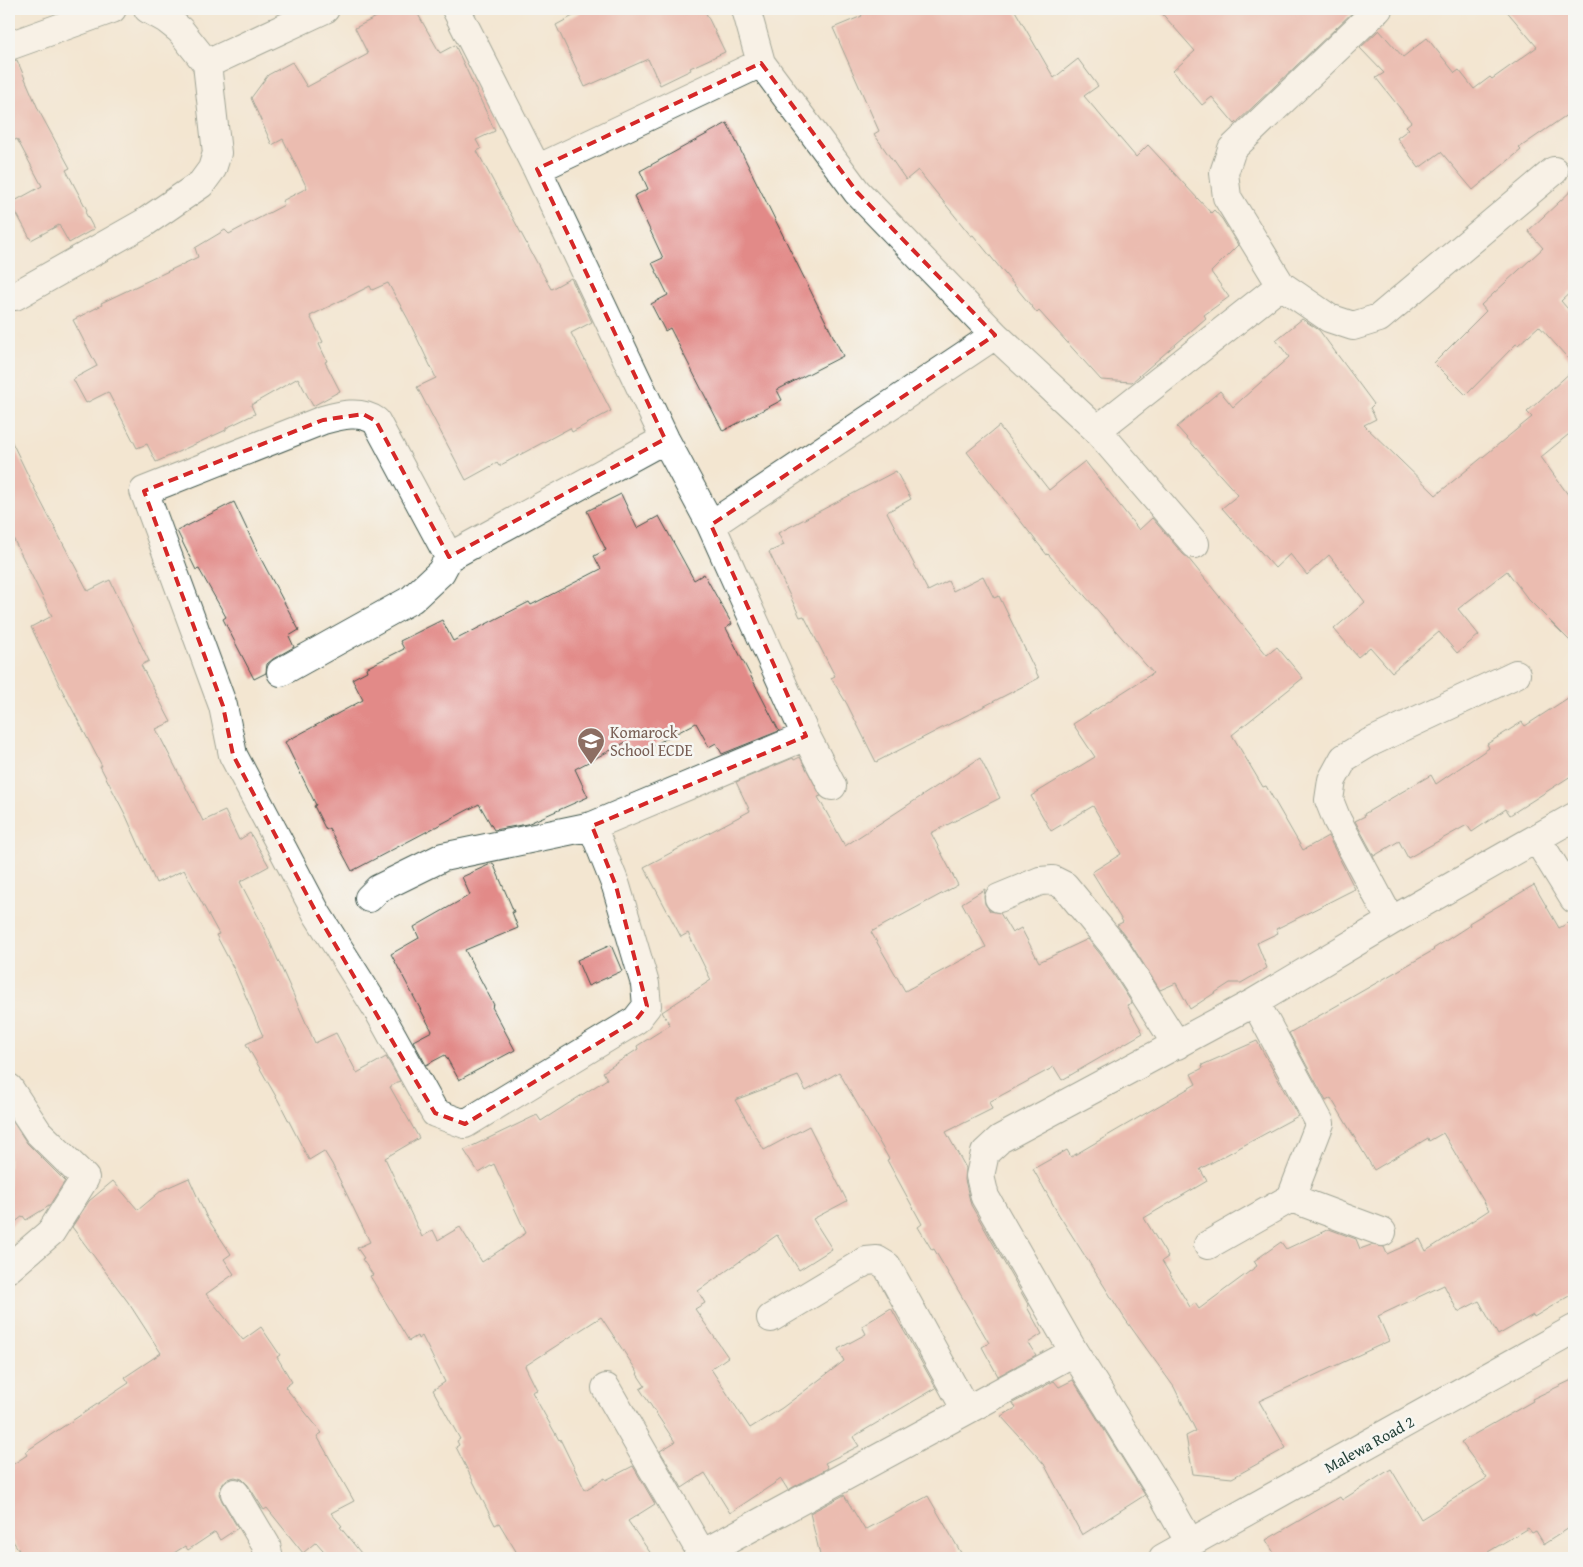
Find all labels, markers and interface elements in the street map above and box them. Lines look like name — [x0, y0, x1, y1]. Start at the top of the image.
place label: Komarock School ECDE — [610, 720, 693, 762]
school or university icon: Komarock School ECDE — [576, 726, 606, 765]
street label: Malewa Road 2 — [1320, 1409, 1418, 1479]

